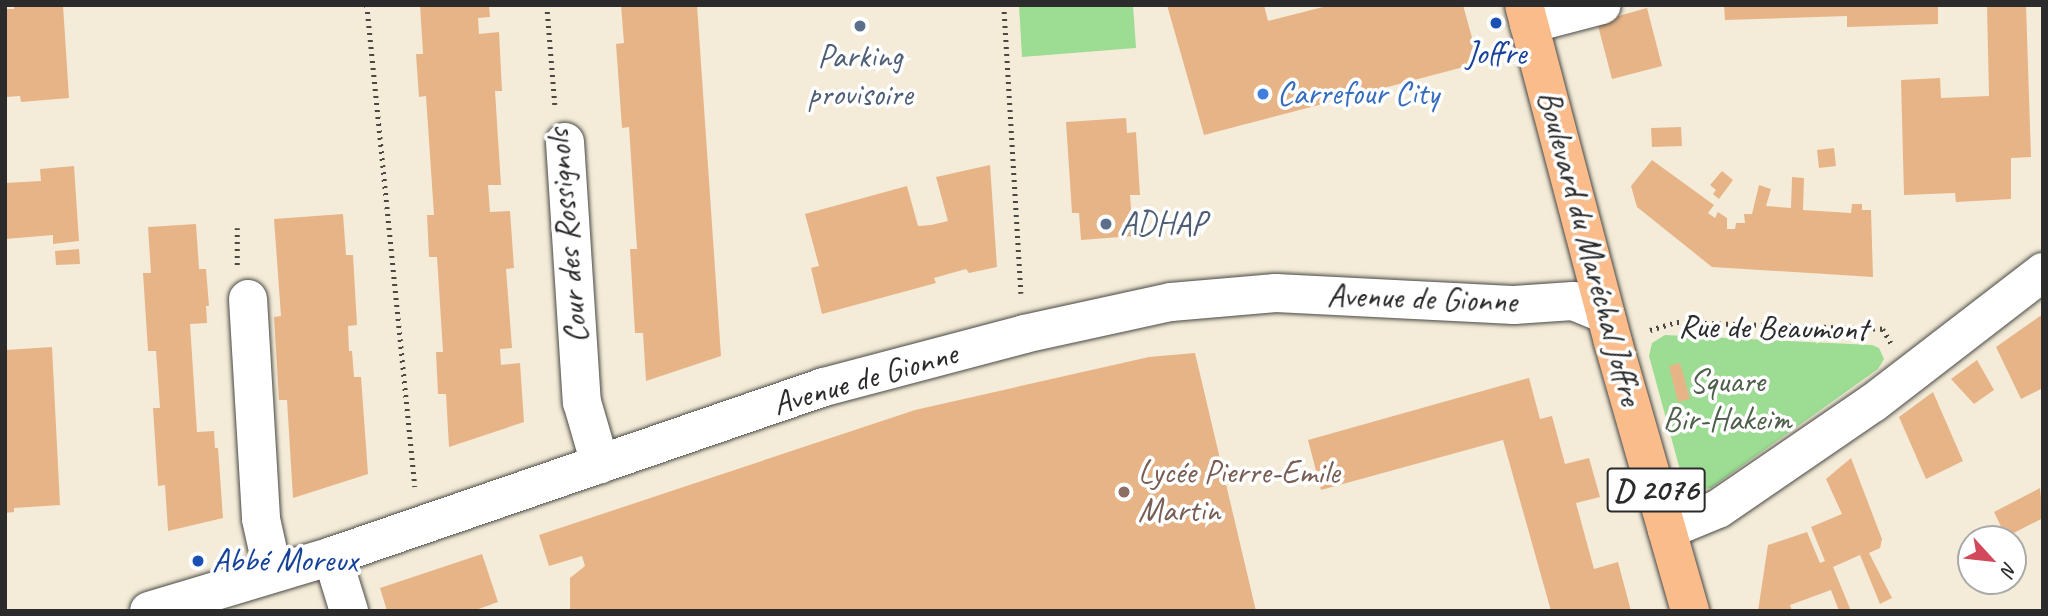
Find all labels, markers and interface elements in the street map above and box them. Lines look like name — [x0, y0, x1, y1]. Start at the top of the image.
marker: Joffre — [1488, 15, 1504, 31]
marker: Parking provisoire — [852, 18, 868, 34]
place label: Joffre — [1466, 34, 1526, 74]
place label: Parking provisoire — [808, 37, 912, 115]
place label: Carrefour City — [1277, 74, 1439, 114]
marker: Carrefour City — [1255, 86, 1271, 102]
street label: Boulevard du Maréchal Joffre — [1528, 86, 1650, 410]
street label: Cour des Rossignols — [539, 127, 597, 345]
place label: ADHAP — [1120, 204, 1206, 244]
marker: ADHAP — [1098, 216, 1114, 232]
street label: Avenue de Gionne — [1326, 276, 1518, 322]
street label: Rue de Beaumont — [1678, 307, 1868, 349]
street label: Avenue de Gionne — [768, 334, 962, 424]
park label: Square Bir-Hakeim — [1663, 362, 1791, 440]
place label: Lycée Pierre-Emile Martin — [1138, 453, 1340, 531]
road number: D 2076 — [1605, 462, 1707, 518]
marker: Lycée Pierre-Emile Martin — [1116, 484, 1132, 500]
north arrow — [1957, 525, 2027, 595]
place label: Abbé Moreux — [212, 541, 358, 581]
marker: Abbé Moreux — [190, 553, 206, 569]
text: N — [1996, 558, 2022, 579]

